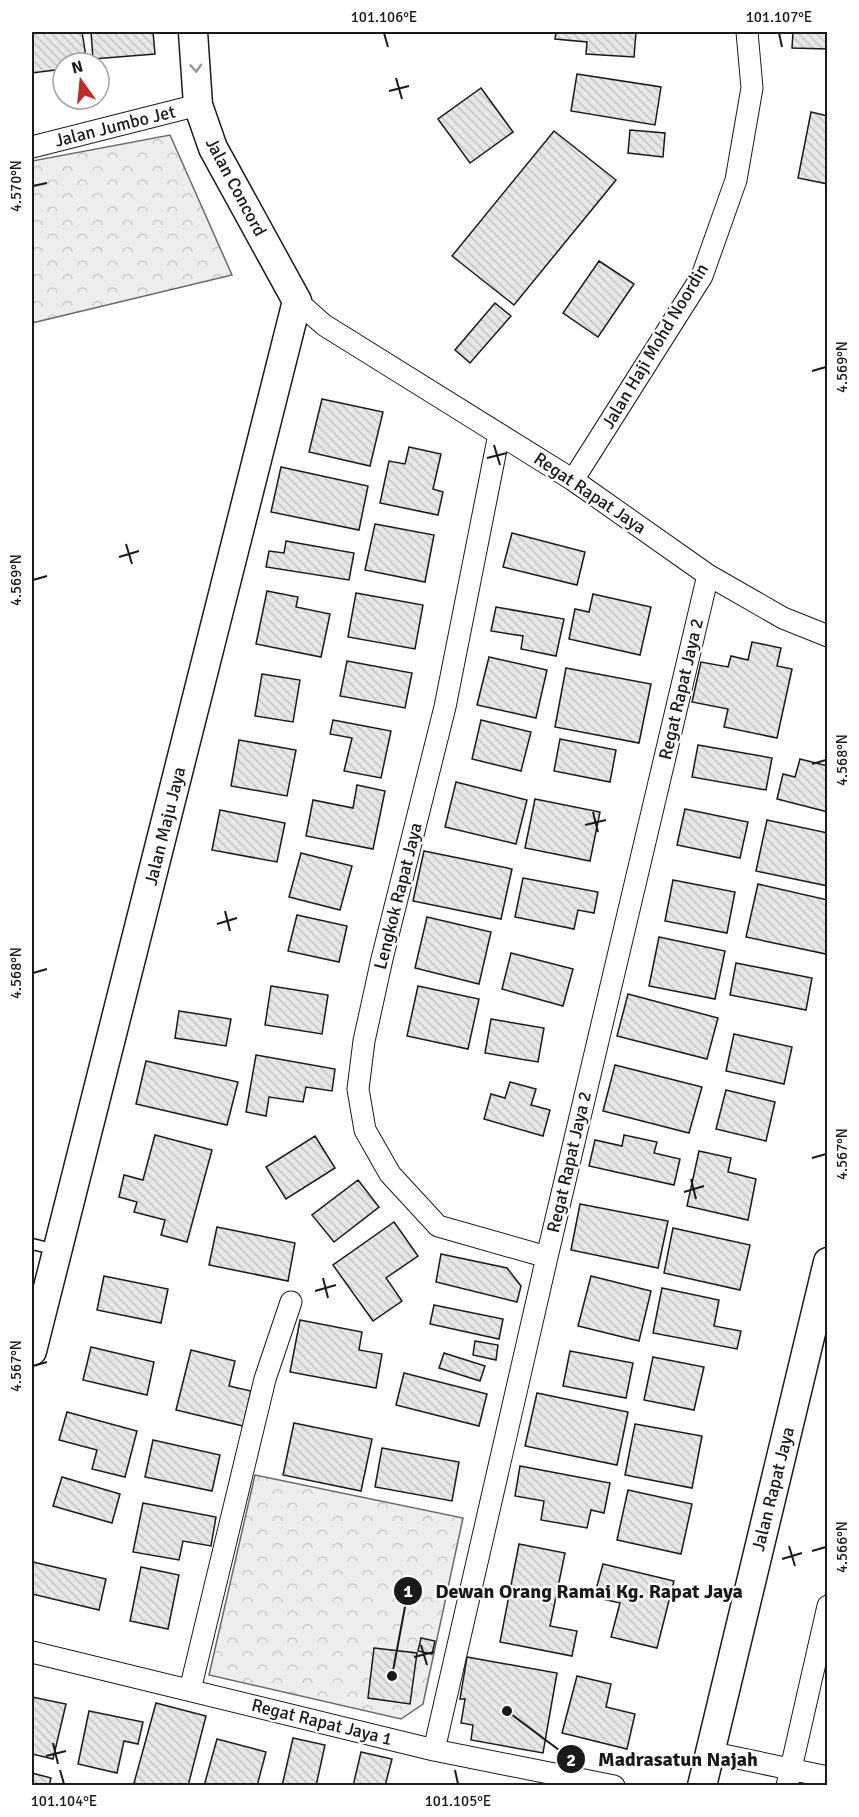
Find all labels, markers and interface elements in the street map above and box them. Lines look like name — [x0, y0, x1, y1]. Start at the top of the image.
text: 101.106°E — [351, 8, 417, 26]
text: 101.107°E — [746, 8, 812, 26]
north arrow — [51, 51, 111, 111]
text: N — [69, 56, 85, 79]
one-way arrow — [189, 64, 202, 73]
street label: Jalan Jumbo Jet — [52, 100, 178, 152]
street label: Jalan Concord — [201, 134, 271, 240]
text: 4.570°N — [7, 160, 25, 212]
street label: Jalan Haji Mohd Noordin — [597, 259, 713, 433]
text: 4.569°N — [833, 341, 851, 393]
street label: Regat Rapat Jaya — [530, 447, 650, 539]
text: 4.569°N — [7, 554, 25, 606]
street label: Regat Rapat Jaya 2 — [654, 616, 708, 762]
text: 4.568°N — [833, 734, 851, 786]
street label: Jalan Maju Jaya — [140, 765, 190, 887]
street label: Lengkok Rapat Jaya — [369, 820, 427, 972]
text: 4.568°N — [7, 947, 25, 999]
street label: Regat Rapat Jaya 2 — [542, 1089, 596, 1235]
text: 4.567°N — [833, 1128, 851, 1180]
text: 4.567°N — [7, 1340, 25, 1392]
street label: Jalan Rapat Jaya — [747, 1425, 799, 1553]
text: 4.566°N — [833, 1521, 851, 1573]
callout: Dewan Orang Ramai Kg. Rapat Jaya — [393, 1572, 754, 1610]
text: Dewan Orang Ramai Kg. Rapat Jaya — [435, 1579, 743, 1604]
text: 1 — [403, 1580, 413, 1602]
street label: Regat Rapat Jaya 1 — [249, 1694, 395, 1750]
callout: Madrasatun Najah — [556, 1740, 770, 1778]
text: Madrasatun Najah — [598, 1747, 758, 1772]
text: 2 — [566, 1749, 576, 1771]
text: 101.104°E — [31, 1792, 97, 1810]
text: 101.105°E — [425, 1792, 491, 1810]

